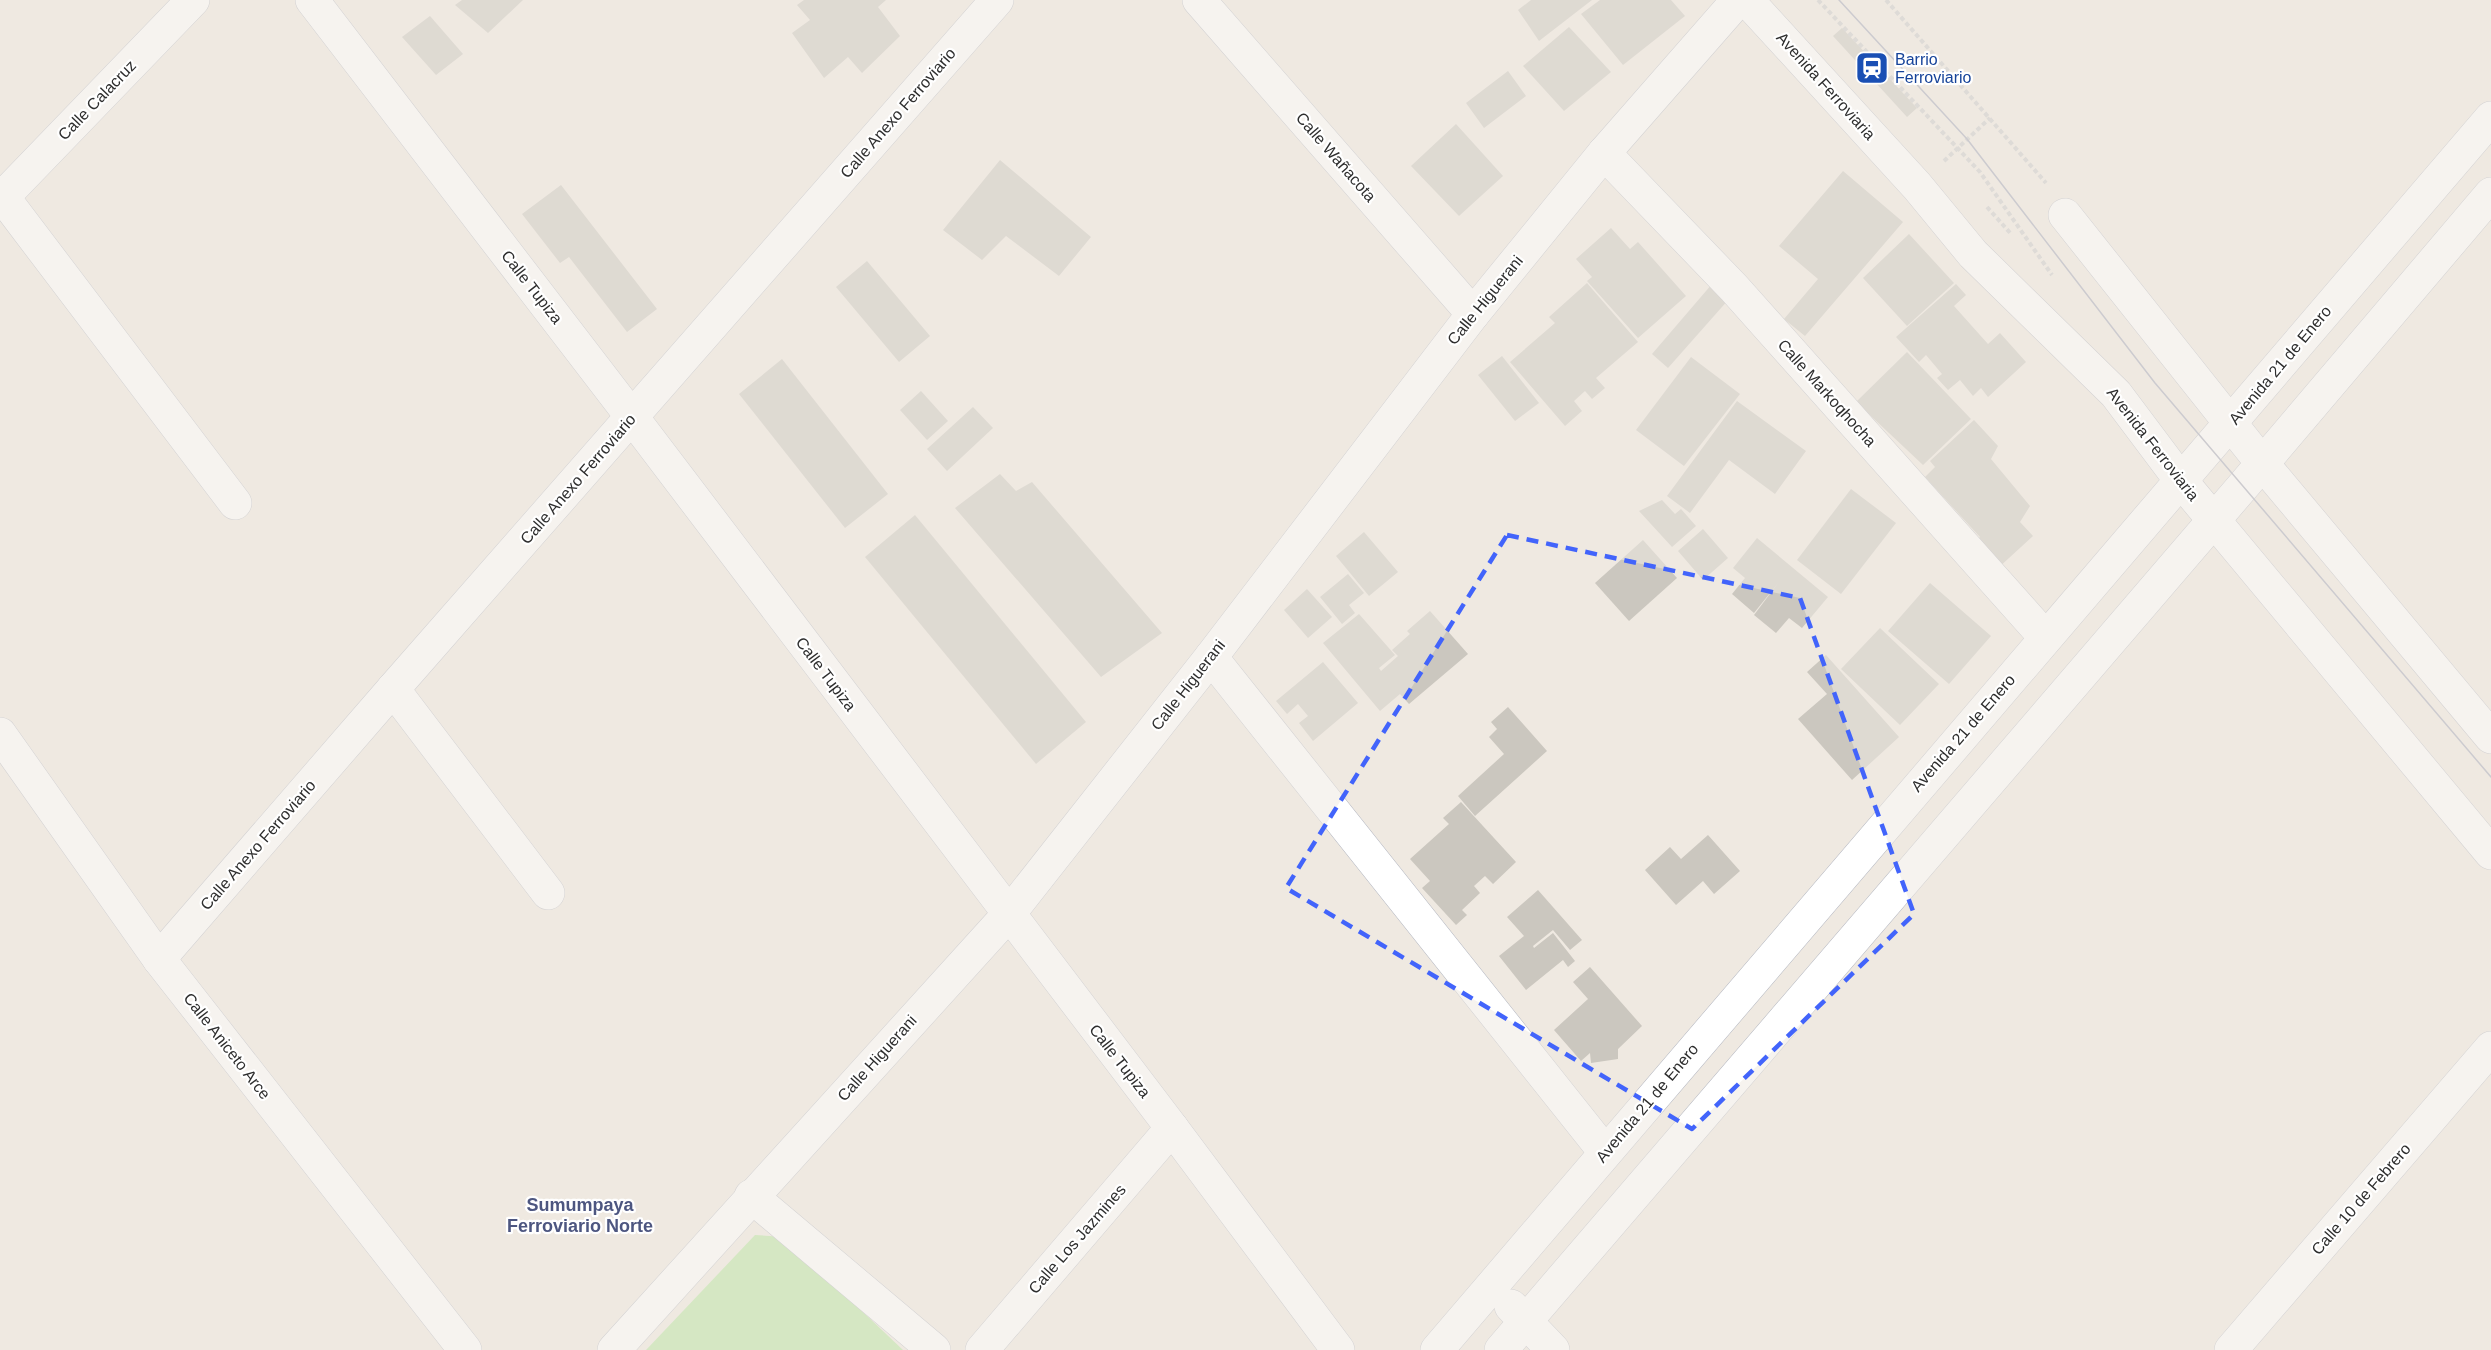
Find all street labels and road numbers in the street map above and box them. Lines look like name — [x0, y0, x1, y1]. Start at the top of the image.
street label: Avenida Ferroviaria — [1773, 29, 1879, 143]
street label: Calle Anexo Ferroviario — [837, 45, 959, 181]
street label: Calle Calacruz — [55, 57, 139, 143]
street label: Calle Wañacota — [1293, 109, 1379, 205]
street label: Calle Tupiza — [498, 247, 566, 327]
street label: Calle Higuerani — [1444, 252, 1526, 348]
street label: Avenida 21 de Enero — [2226, 302, 2335, 428]
street label: Calle Markoqhocha — [1775, 336, 1880, 450]
street label: Avenida Ferroviaria — [2104, 384, 2202, 504]
street label: Calle Anexo Ferroviario — [517, 411, 639, 547]
street label: Calle Tupiza — [793, 634, 859, 714]
street label: Calle Higuerani — [1148, 637, 1228, 733]
street label: Avenida 21 de Enero — [1908, 671, 2018, 795]
street label: Calle Anexo Ferroviario — [197, 777, 319, 913]
street label: Calle Aniceto Arce — [180, 990, 274, 1102]
street label: Calle Higuerani — [834, 1012, 920, 1104]
street label: Calle Tupiza — [1086, 1021, 1154, 1101]
street label: Avenida 21 de Enero — [1593, 1040, 1702, 1166]
street label: Calle 10 de Febrero — [2308, 1140, 2414, 1258]
street label: Calle Los Jazmines — [1025, 1181, 1129, 1297]

